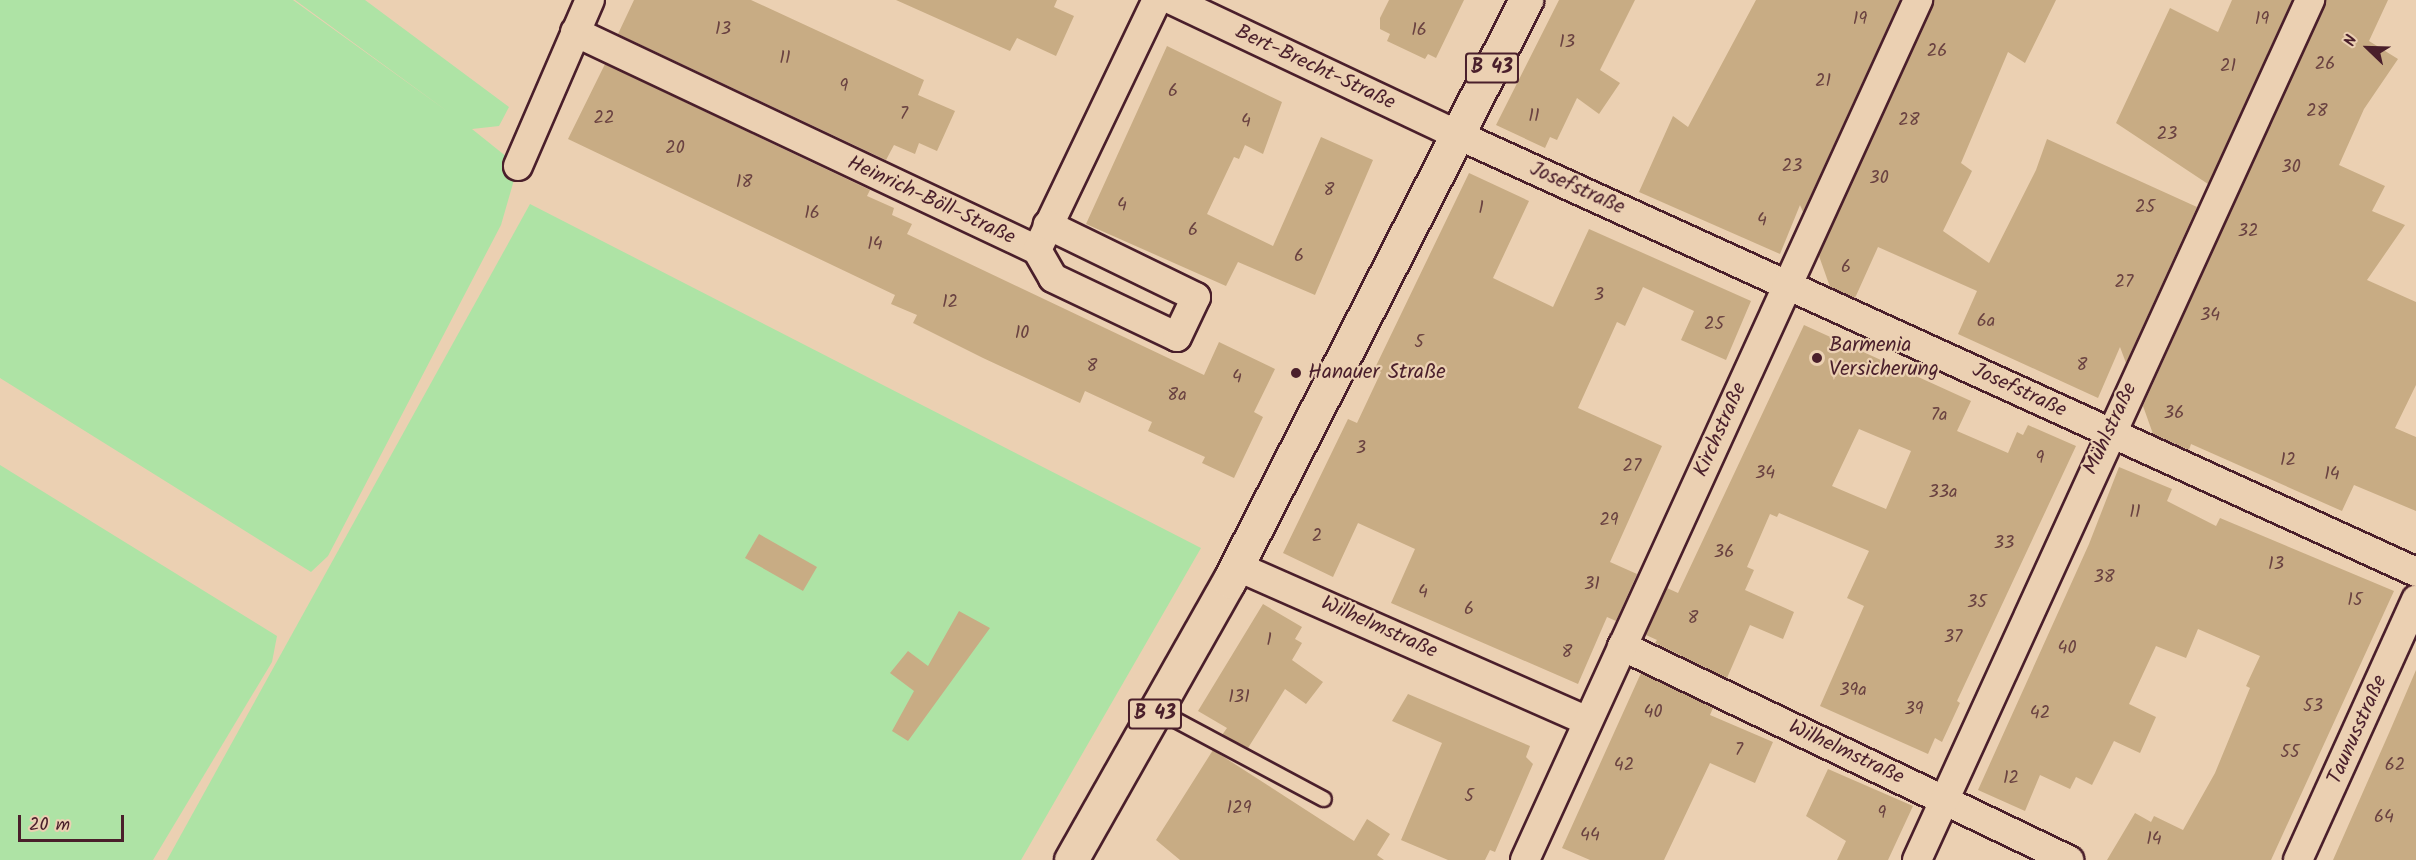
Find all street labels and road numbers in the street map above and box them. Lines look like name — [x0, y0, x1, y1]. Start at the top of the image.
street label: Bert-Brecht-Straße — [1231, 20, 1399, 116]
road number: B 43 — [1464, 51, 1520, 85]
street label: Heinrich-Böll-Straße — [843, 151, 1019, 251]
street label: Josefstraße — [1526, 157, 1628, 221]
street label: Josefstraße — [1968, 358, 2070, 424]
street label: Kirchstraße — [1689, 379, 1753, 481]
street label: Mühlstraße — [2079, 379, 2143, 479]
street label: Wilhelmstraße — [1317, 591, 1441, 665]
street label: Taunusstraße — [2323, 671, 2393, 789]
road number: B 43 — [1126, 697, 1184, 731]
street label: Wilhelmstraße — [1784, 715, 1908, 791]

